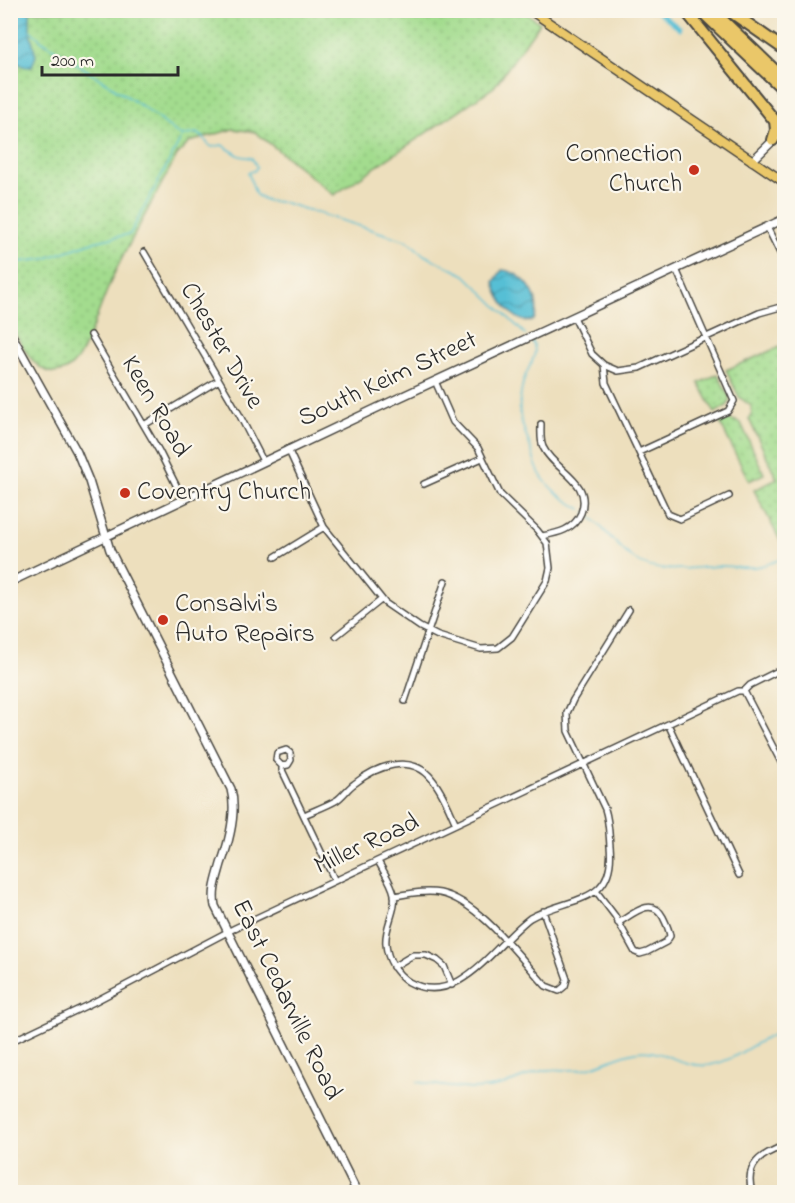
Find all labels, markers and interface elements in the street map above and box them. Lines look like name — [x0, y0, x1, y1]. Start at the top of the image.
scale bar — [42, 39, 178, 77]
text: 200 m — [51, 49, 94, 75]
place label: Connection Church — [566, 136, 682, 204]
marker: Connection Church — [687, 163, 701, 177]
street label: Chester Drive — [169, 276, 273, 417]
street label: South Keim Street — [292, 322, 484, 438]
street label: Keen Road — [111, 349, 200, 465]
place label: Coventry Church — [137, 474, 311, 512]
marker: Coventry Church — [118, 486, 132, 500]
place label: Consalvi's Auto Repairs — [175, 586, 315, 654]
marker: Consalvi's Auto Repairs — [156, 613, 170, 627]
street label: Miller Road — [308, 804, 426, 886]
street label: East Cedarville Road — [221, 893, 351, 1107]

